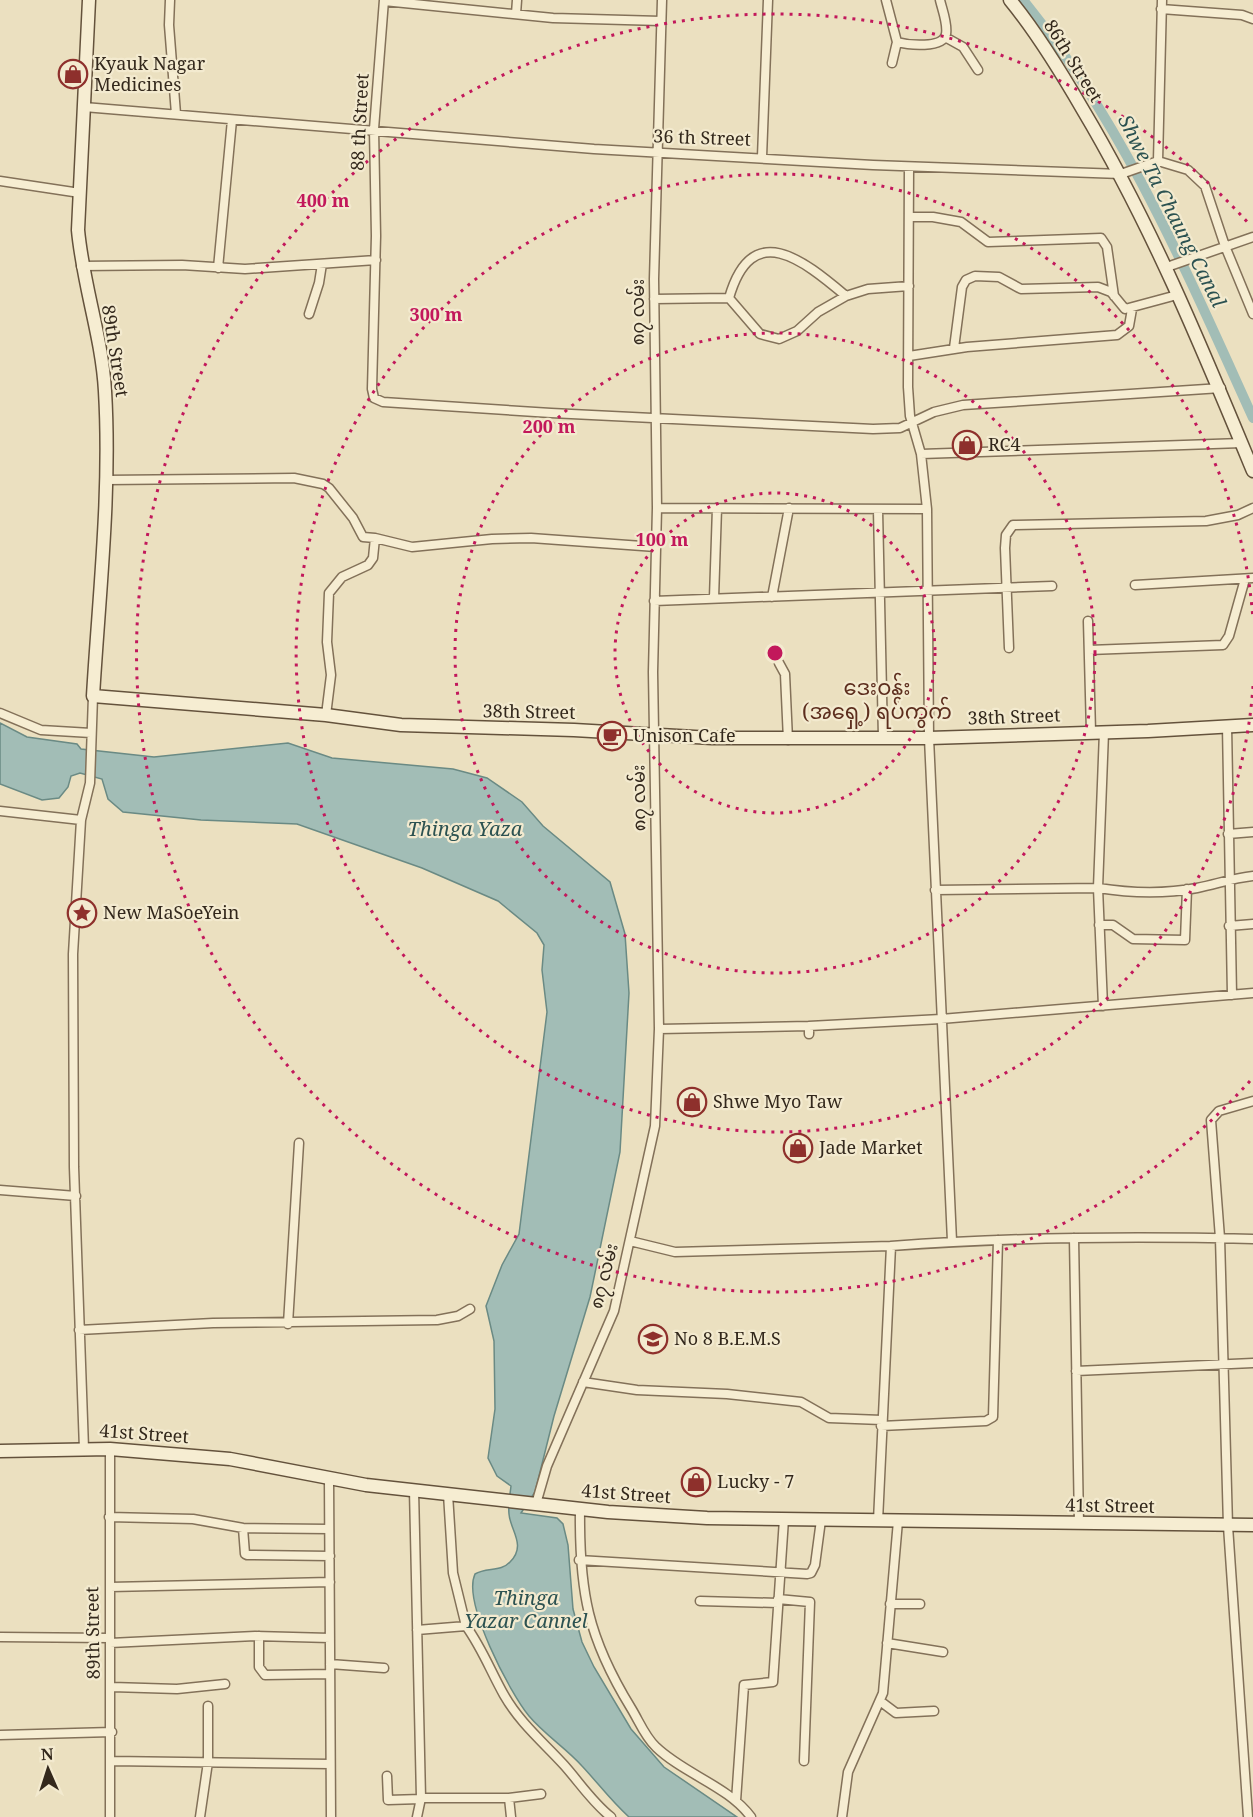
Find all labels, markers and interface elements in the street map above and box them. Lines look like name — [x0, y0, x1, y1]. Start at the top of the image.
street label: 86th Street — [1039, 15, 1109, 106]
place label: Kyauk Nagar Medicines — [94, 51, 206, 96]
shop icon: Kyauk Nagar Medicines — [57, 58, 89, 90]
street label: 88 th Street — [344, 73, 374, 171]
water label: Shwe Ta Chaung Canal — [1112, 110, 1233, 312]
street label: 36 th Street — [653, 123, 751, 151]
text: 400 m — [297, 188, 350, 212]
street label: ၈၇ လမ်း — [625, 279, 653, 345]
text: 300 m — [410, 302, 463, 326]
street label: 89th Street — [97, 303, 135, 399]
text: 200 m — [523, 414, 576, 438]
shop icon: RC4 — [951, 429, 983, 461]
place label: RC4 — [988, 432, 1021, 456]
text: 100 m — [636, 527, 689, 551]
centre of rings — [765, 643, 785, 663]
district label: ဒေးဝန်း (အရှေ့) ရပ်ကွက် — [802, 672, 952, 729]
street label: 38th Street — [482, 698, 576, 724]
street label: 38th Street — [967, 702, 1061, 730]
cafe icon: Unison Cafe — [596, 720, 628, 752]
place label: Unison Cafe — [633, 723, 736, 747]
street label: ၈၇ လမ်း — [625, 764, 655, 832]
water label: Thinga Yaza — [408, 815, 523, 842]
place icon: New MaSoeYein — [66, 897, 98, 929]
place label: New MaSoeYein — [103, 900, 240, 924]
shop icon: Shwe Myo Taw — [676, 1086, 708, 1118]
place label: Shwe Myo Taw — [713, 1089, 843, 1113]
shop icon: Jade Market — [782, 1132, 814, 1164]
place label: Jade Market — [818, 1135, 923, 1159]
street label: ၈၇ လမ်း — [583, 1240, 627, 1312]
school or university icon: No 8 B.E.M.S — [637, 1323, 669, 1355]
place label: No 8 B.E.M.S — [674, 1326, 781, 1350]
street label: 41st Street — [99, 1418, 190, 1448]
shop icon: Lucky - 7 — [680, 1466, 712, 1498]
place label: Lucky - 7 — [717, 1469, 794, 1493]
street label: 41st Street — [581, 1478, 672, 1508]
street label: 41st Street — [1065, 1492, 1155, 1518]
water label: Thinga Yazar Cannel — [464, 1584, 588, 1634]
street label: 89th Street — [79, 1586, 105, 1680]
north arrow — [18, 1739, 78, 1799]
text: N — [40, 1743, 54, 1765]

